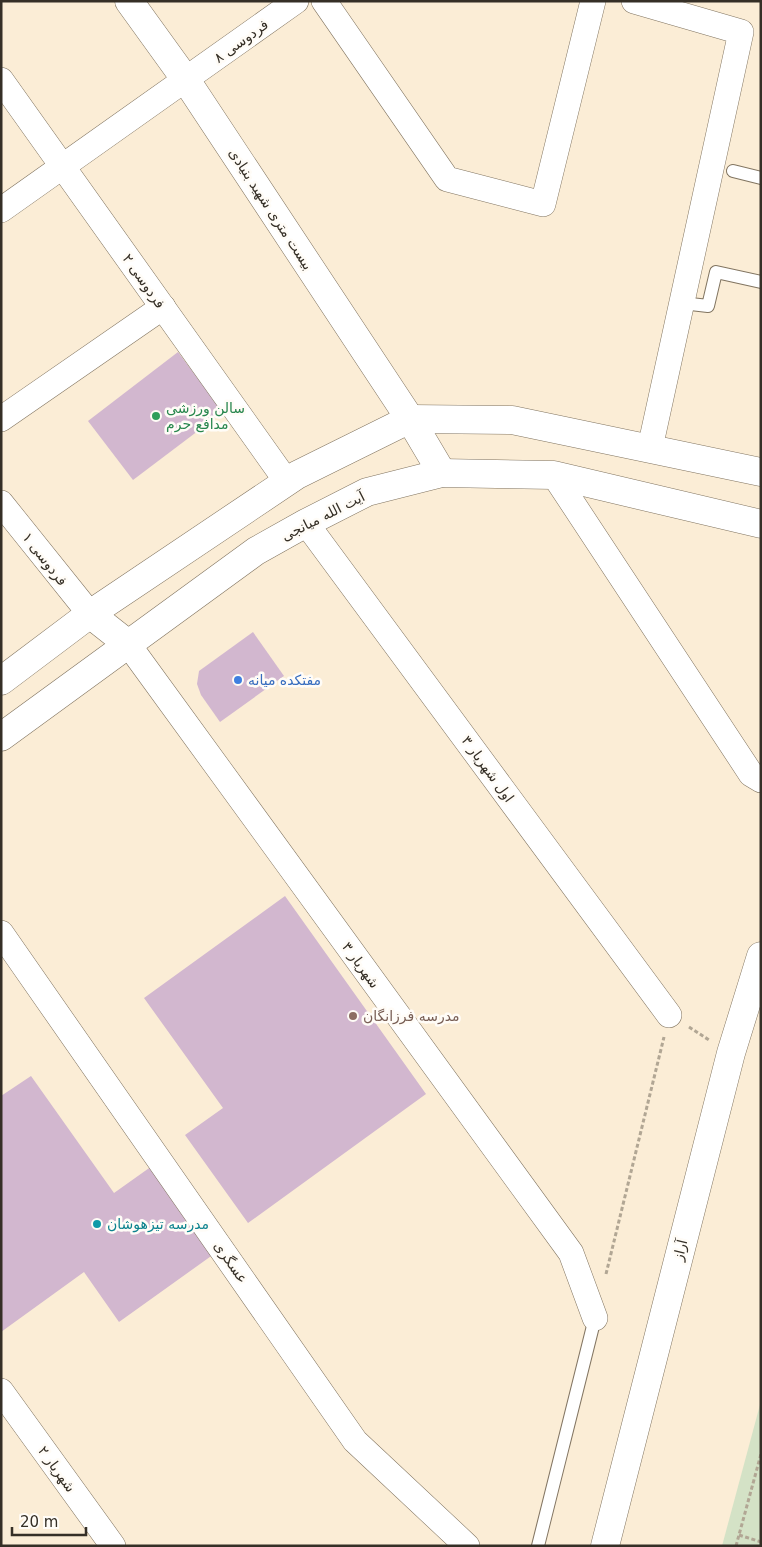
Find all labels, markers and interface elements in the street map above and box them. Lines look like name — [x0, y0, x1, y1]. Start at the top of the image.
street label: فردوسی ۸ — [211, 16, 272, 67]
street label: بیست متری شهید بنیادی — [225, 145, 316, 273]
street label: فردوسی ۲ — [119, 251, 169, 312]
place label: سالن ورزشی مدافع حرم — [166, 400, 245, 433]
marker: سالن ورزشی مدافع حرم — [150, 410, 162, 422]
street label: آیت الله میانجی — [279, 488, 368, 544]
street label: فردوسی ۱ — [19, 529, 71, 589]
place label: مفتکده میانه — [248, 672, 321, 688]
marker: مفتکده میانه — [232, 674, 244, 686]
street label: اول شهریار ۳ — [458, 733, 517, 806]
street label: شهریار ۳ — [338, 939, 383, 992]
place label: مدرسه فرزانگان — [363, 1008, 460, 1025]
marker: مدرسه فرزانگان — [347, 1010, 359, 1022]
place label: مدرسه تیزهوشان — [107, 1216, 209, 1233]
marker: مدرسه تیزهوشان — [91, 1218, 103, 1230]
street label: آراز — [669, 1237, 692, 1263]
street label: عسگری — [210, 1238, 251, 1287]
street label: شهریار ۲ — [34, 1443, 79, 1496]
scale bar — [12, 1504, 86, 1536]
text: 20 m — [20, 1513, 58, 1531]

